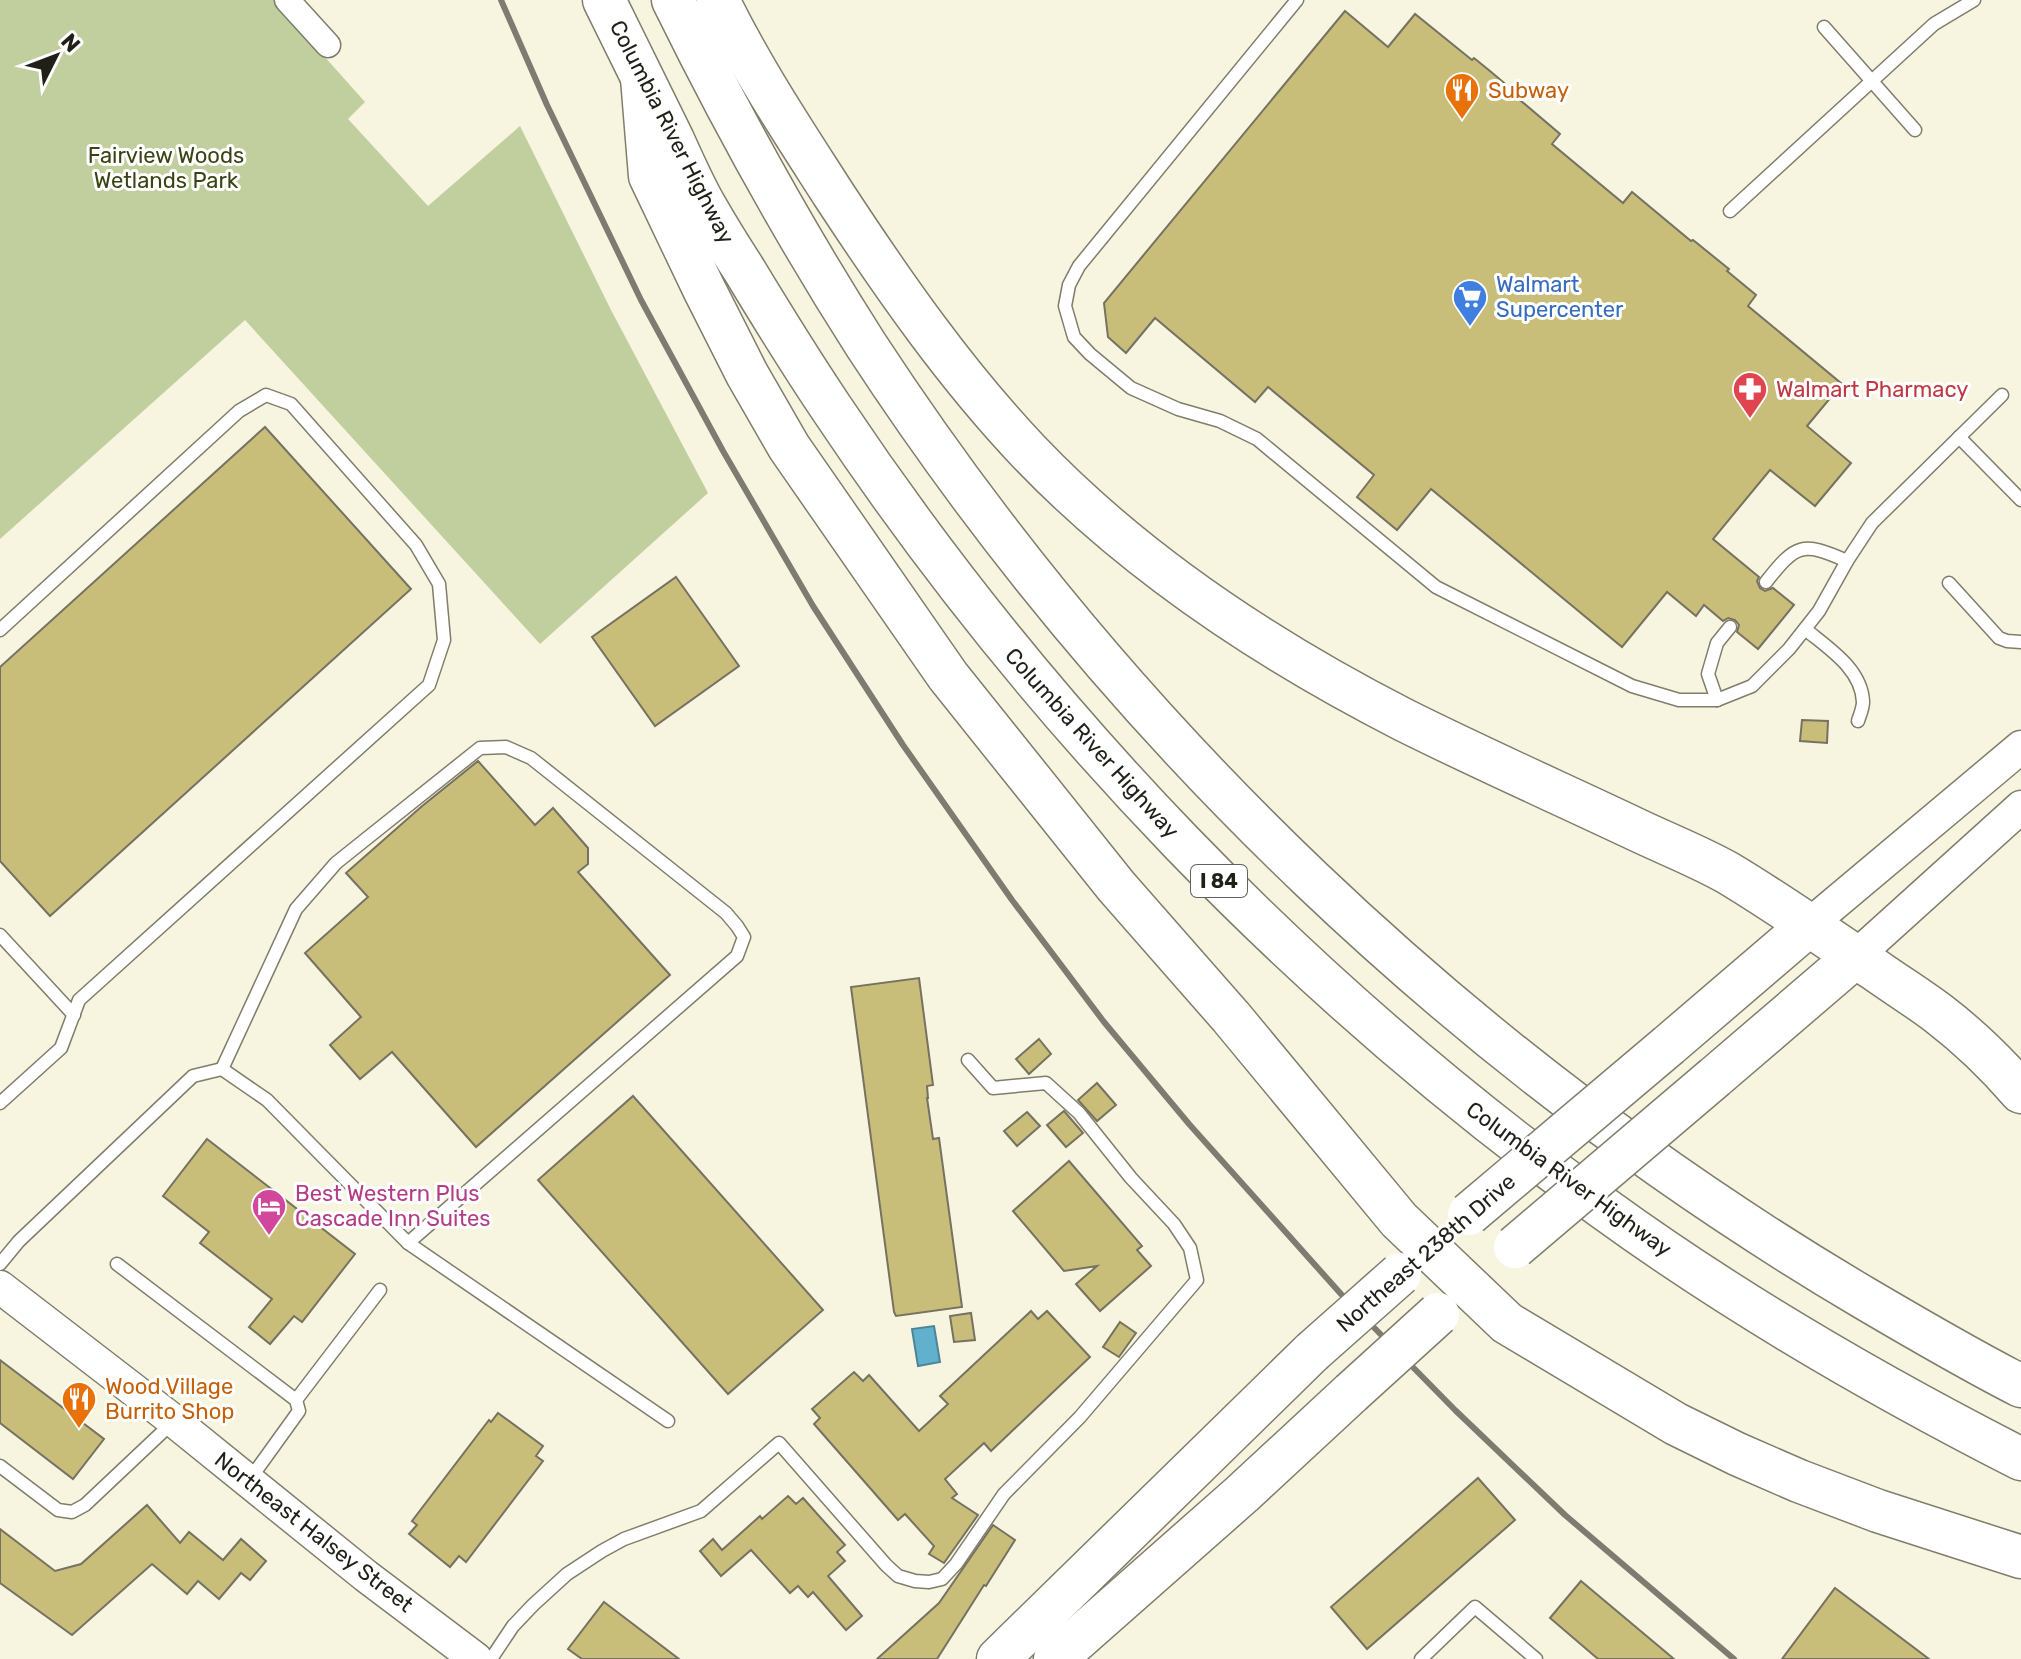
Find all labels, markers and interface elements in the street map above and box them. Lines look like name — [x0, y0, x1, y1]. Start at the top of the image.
north arrow — [16, 16, 96, 96]
street label: Columbia River Highway — [604, 16, 740, 248]
text: N — [55, 28, 86, 58]
restaurant icon: Subway — [1443, 71, 1481, 121]
place label: Subway — [1488, 77, 1569, 104]
park label: Fairview Woods Wetlands Park — [88, 142, 244, 194]
place label: Walmart Supercenter — [1496, 271, 1624, 323]
supermarket icon: Walmart Supercenter — [1451, 278, 1489, 328]
pharmacy icon: Walmart Pharmacy — [1731, 370, 1769, 420]
place label: Walmart Pharmacy — [1776, 376, 1968, 403]
street label: Columbia River Highway — [999, 642, 1185, 844]
road number: I 84 — [1191, 865, 1247, 897]
street label: Columbia River Highway — [1461, 1095, 1677, 1263]
street label: Northeast 238th Drive — [1331, 1168, 1521, 1338]
place label: Best Western Plus Cascade Inn Suites — [295, 1180, 491, 1232]
hotel icon: Best Western Plus Cascade Inn Suites — [250, 1187, 288, 1237]
place label: Wood Village Burrito Shop — [105, 1373, 234, 1425]
restaurant icon: Wood Village Burrito Shop — [60, 1380, 98, 1430]
street label: Northeast Halsey Street — [209, 1446, 419, 1618]

